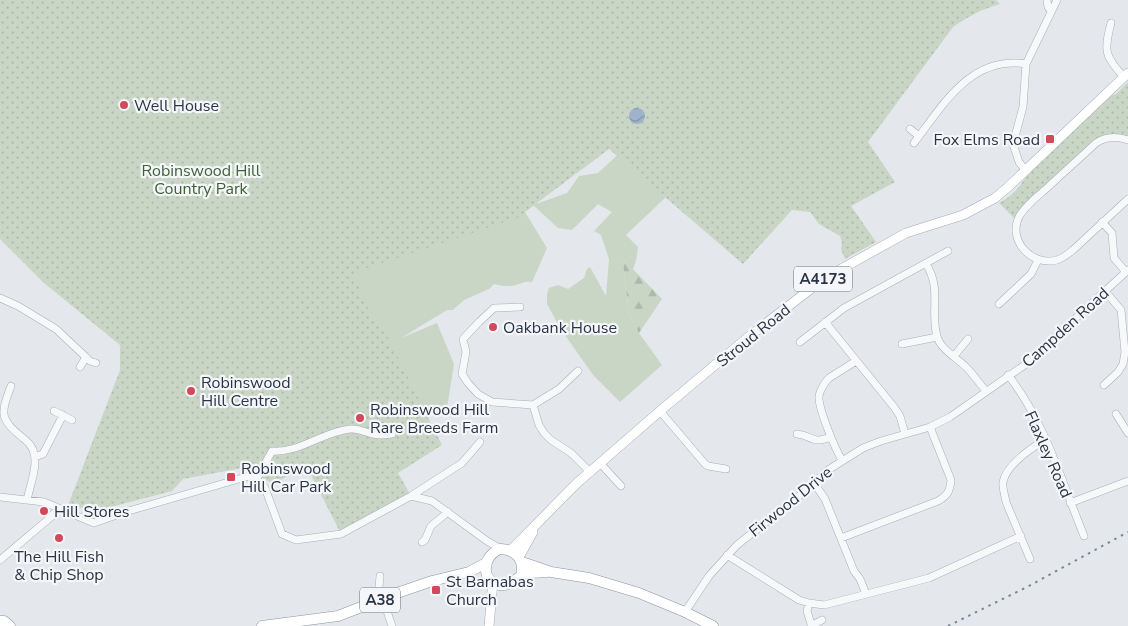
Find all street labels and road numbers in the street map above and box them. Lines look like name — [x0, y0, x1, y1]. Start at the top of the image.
road number: A4173 — [794, 266, 852, 292]
street label: Campden Road — [1017, 283, 1114, 373]
street label: Stroud Road — [712, 299, 795, 373]
street label: Flaxley Road — [1019, 407, 1077, 501]
street label: Firwood Drive — [744, 461, 837, 542]
road number: A38 — [360, 588, 400, 612]

